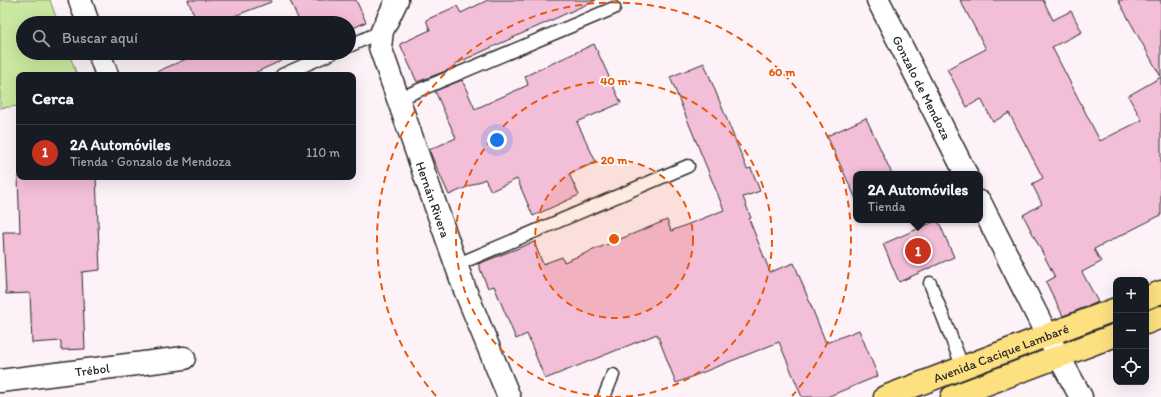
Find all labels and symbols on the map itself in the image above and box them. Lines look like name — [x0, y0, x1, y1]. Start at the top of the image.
street label: Gonzalo de Mendoza — [890, 33, 955, 142]
text: 60 m — [769, 65, 796, 79]
text: 40 m — [600, 74, 629, 88]
your location — [487, 130, 507, 150]
text: 20 m — [601, 153, 628, 167]
street label: Hernán Rivera — [413, 159, 454, 240]
centre of rings — [607, 232, 621, 246]
pin: 1 — [905, 236, 931, 266]
street label: Avenida Cacique Lambaré — [931, 320, 1071, 385]
street label: Trébol — [74, 360, 111, 379]

